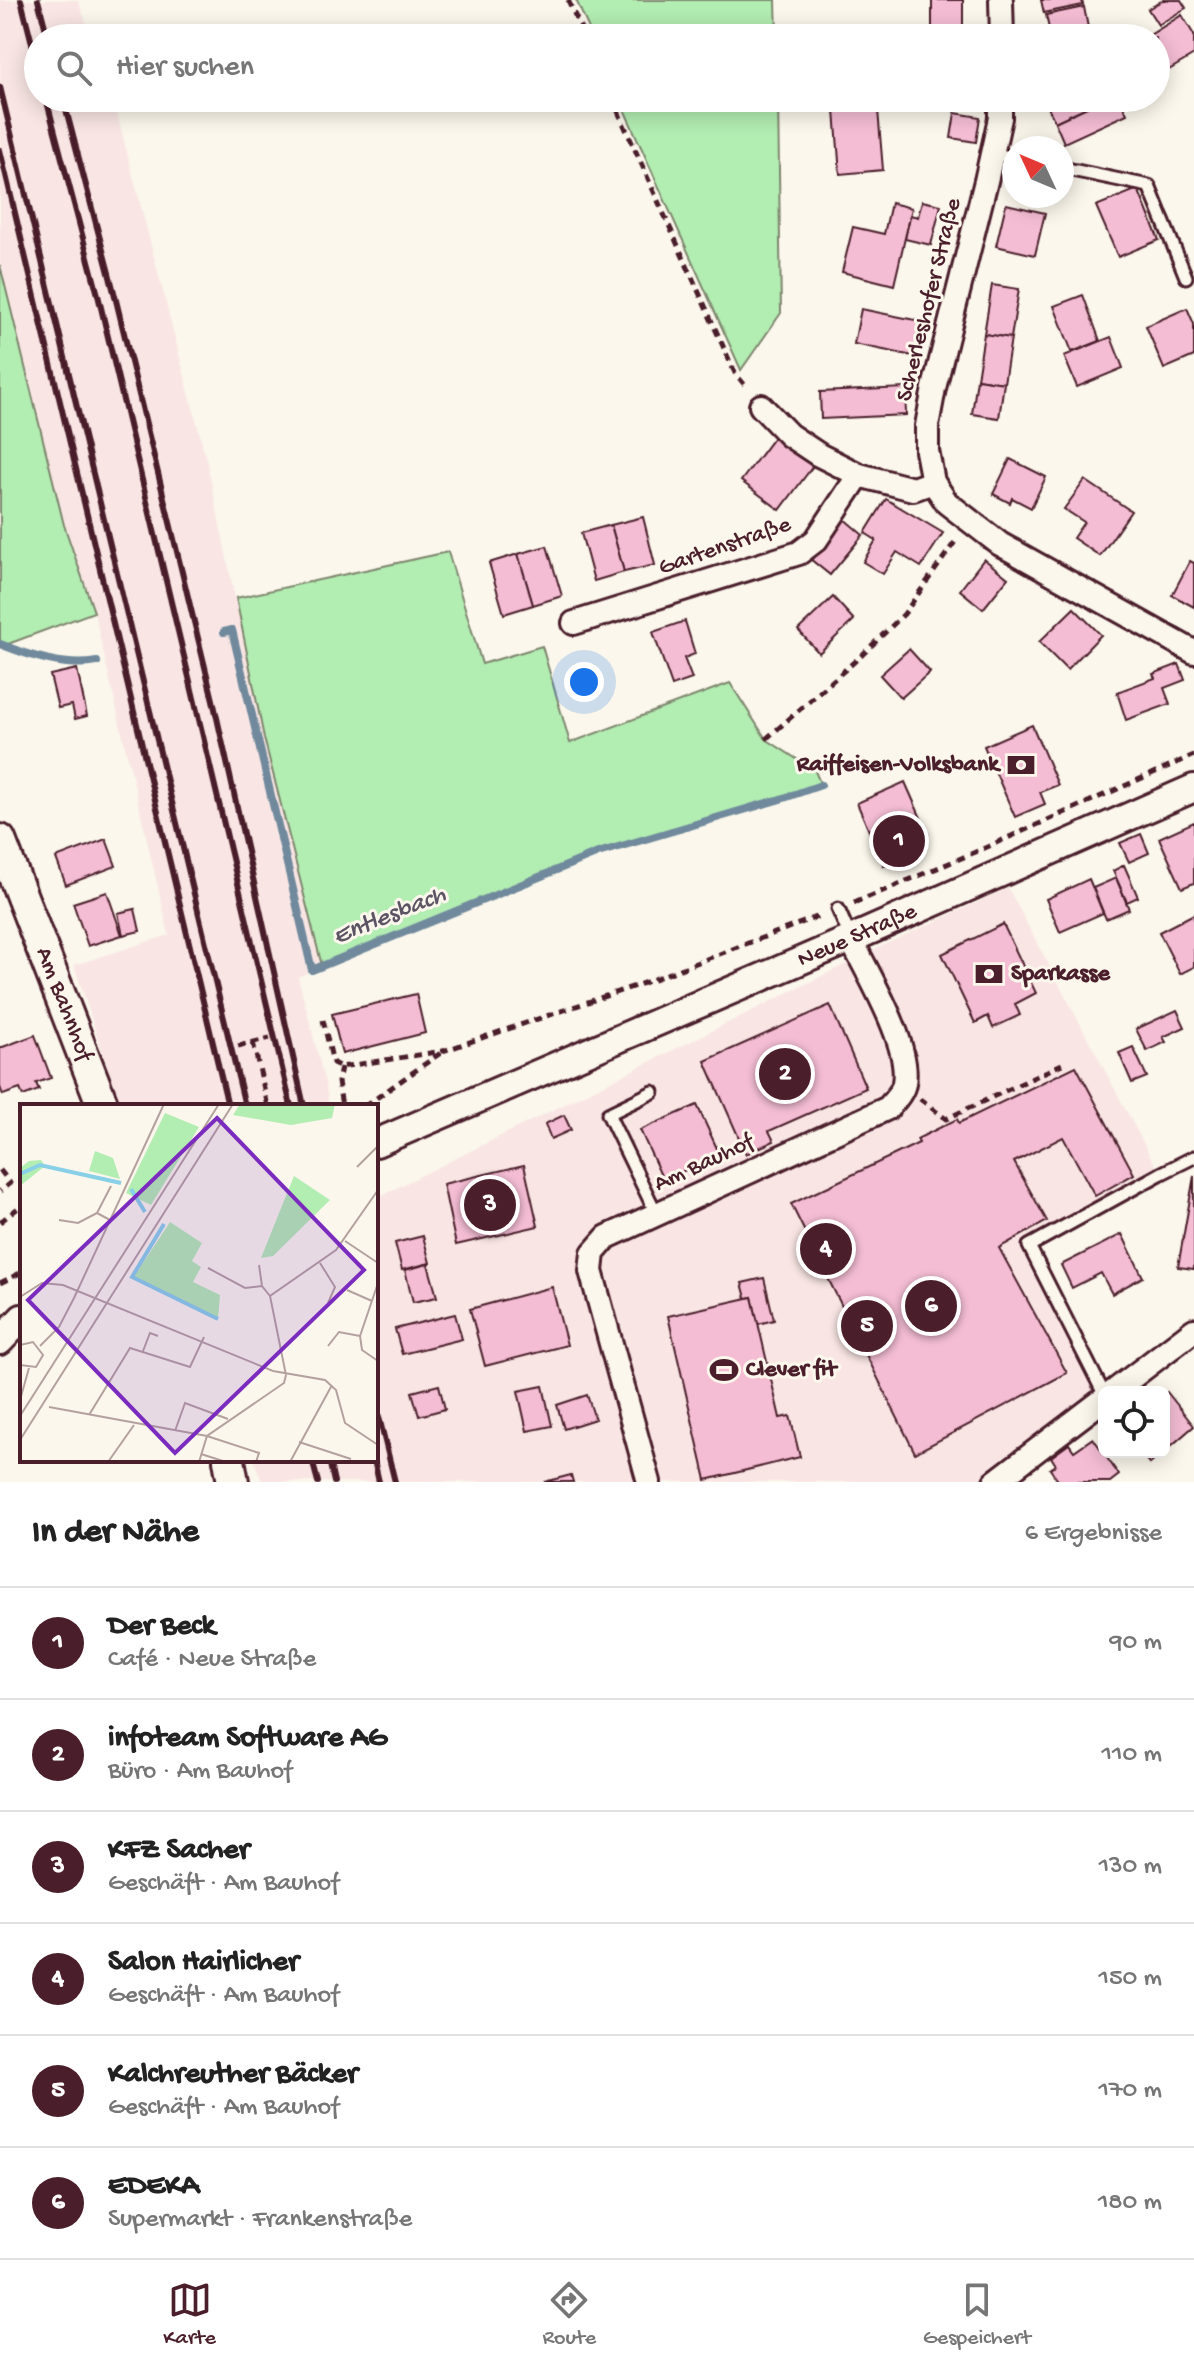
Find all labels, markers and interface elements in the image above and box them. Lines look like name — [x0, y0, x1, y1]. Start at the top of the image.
search box — [24, 24, 1170, 112]
icon: search — [52, 46, 96, 90]
text: Hier suchen — [116, 51, 254, 86]
north arrow — [1002, 136, 1074, 208]
street label: Scherleshofer Straße — [891, 195, 969, 405]
street label: Gartenstraße — [655, 511, 796, 583]
your location — [564, 662, 604, 702]
bank icon: Raiffeisen-Volksbank — [1006, 750, 1036, 780]
place label: Raiffeisen-Volksbank — [796, 751, 1002, 780]
pin: 1 — [873, 811, 925, 871]
water label: Entlesbach — [329, 880, 452, 954]
street label: Neue Straße — [793, 897, 922, 975]
street label: Am Bahnhof — [28, 943, 99, 1067]
bank icon: Sparkasse — [974, 959, 1004, 989]
place label: Sparkasse — [1011, 960, 1111, 989]
pin: 2 — [759, 1044, 811, 1104]
inset map — [20, 1104, 378, 1462]
street label: Am Bauhof — [650, 1128, 760, 1200]
pin: 3 — [464, 1175, 516, 1235]
pin: 4 — [800, 1219, 852, 1279]
pin: 6 — [905, 1276, 957, 1336]
pin: 5 — [841, 1296, 893, 1356]
sports icon: Clever fit — [709, 1355, 739, 1385]
place label: Clever fit — [746, 1356, 838, 1385]
map controls — [1098, 1386, 1170, 1458]
button: locate — [1098, 1386, 1170, 1458]
text: In der Nähe — [32, 1514, 199, 1554]
text: 6 Ergebnisse — [1025, 1519, 1162, 1550]
text: Der Beck — [108, 1610, 215, 1645]
text: 1 — [53, 1628, 63, 1659]
text: 90 m — [1110, 1628, 1162, 1659]
text: Café · Neue Straße — [108, 1645, 316, 1676]
text: infoteam Software AG — [108, 1722, 387, 1757]
text: 2 — [52, 1740, 64, 1771]
text: 110 m — [1102, 1740, 1162, 1771]
text: Büro · Am Bauhof — [108, 1757, 292, 1788]
text: KFZ Sacher — [108, 1834, 249, 1869]
text: 3 — [51, 1852, 65, 1883]
text: 130 m — [1099, 1852, 1162, 1883]
text: Geschäft · Am Bauhof — [108, 1869, 339, 1900]
text: Salon Hairlicher — [108, 1946, 299, 1981]
text: 4 — [52, 1964, 64, 1995]
text: 150 m — [1098, 1964, 1162, 1995]
text: Geschäft · Am Bauhof — [108, 1981, 339, 2012]
text: Kalchreuther Bäcker — [108, 2058, 358, 2093]
text: 5 — [51, 2076, 65, 2107]
text: 170 m — [1099, 2076, 1162, 2107]
text: Geschäft · Am Bauhof — [108, 2093, 339, 2124]
text: EDEKA — [108, 2170, 199, 2205]
text: 6 — [51, 2188, 65, 2219]
text: 180 m — [1098, 2188, 1162, 2219]
text: Supermarkt · Frankenstraße — [108, 2205, 412, 2236]
tab: Karte — [163, 2278, 216, 2352]
tab: Route — [543, 2278, 596, 2352]
tab: Gespeichert — [923, 2278, 1031, 2352]

